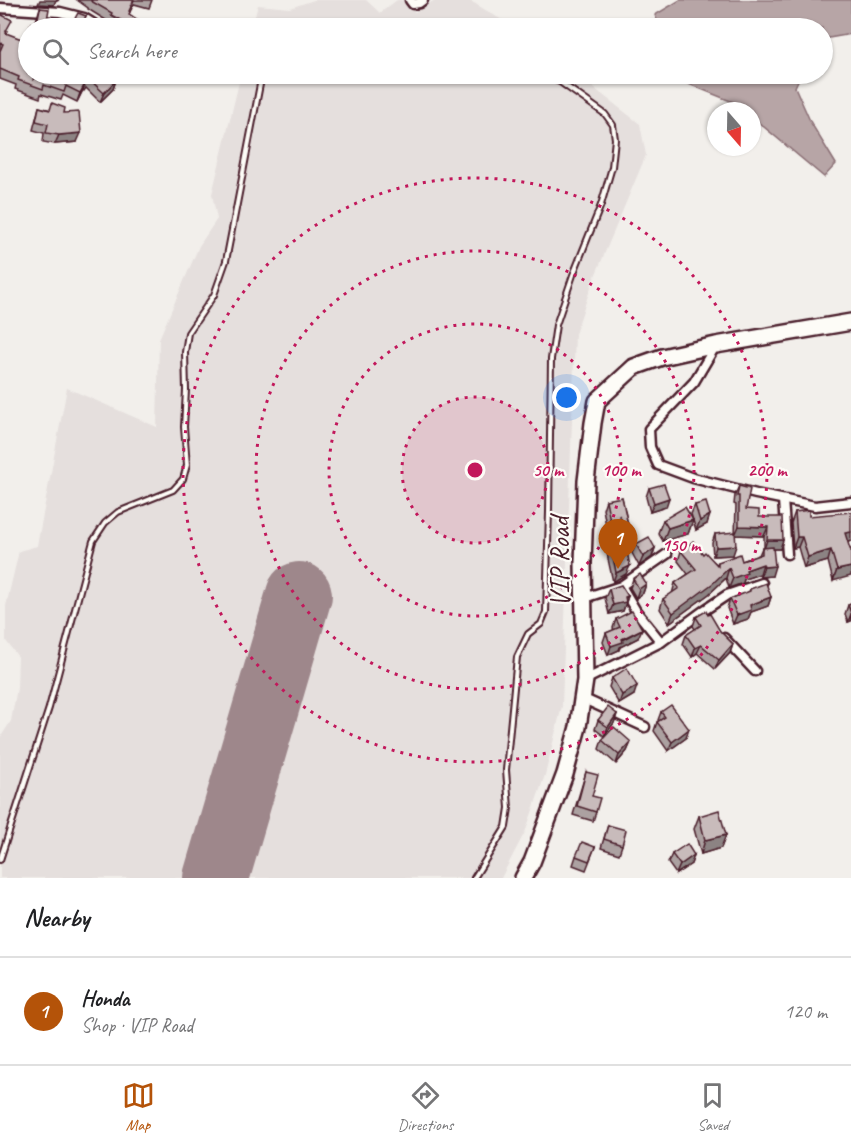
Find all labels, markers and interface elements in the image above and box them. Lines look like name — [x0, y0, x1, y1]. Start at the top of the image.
search box — [18, 18, 833, 84]
icon: search — [39, 35, 72, 68]
text: Search here — [87, 37, 177, 65]
north arrow — [707, 102, 761, 156]
your location — [552, 383, 581, 412]
text: 50 m — [533, 459, 565, 481]
text: 100 m — [602, 459, 642, 481]
text: 200 m — [748, 459, 788, 481]
centre of rings — [465, 460, 485, 480]
street label: VIP Road — [542, 513, 577, 607]
pin: 1 — [598, 520, 638, 569]
text: 150 m — [662, 534, 702, 556]
text: Nearby — [24, 901, 89, 934]
text: Honda — [81, 985, 130, 1013]
text: 1 — [39, 999, 48, 1024]
text: 120 m — [784, 999, 827, 1024]
text: Shop · VIP Road — [81, 1013, 193, 1038]
tab: Map — [122, 1079, 155, 1135]
tab: Directions — [398, 1079, 453, 1135]
tab: Saved — [696, 1079, 729, 1135]

